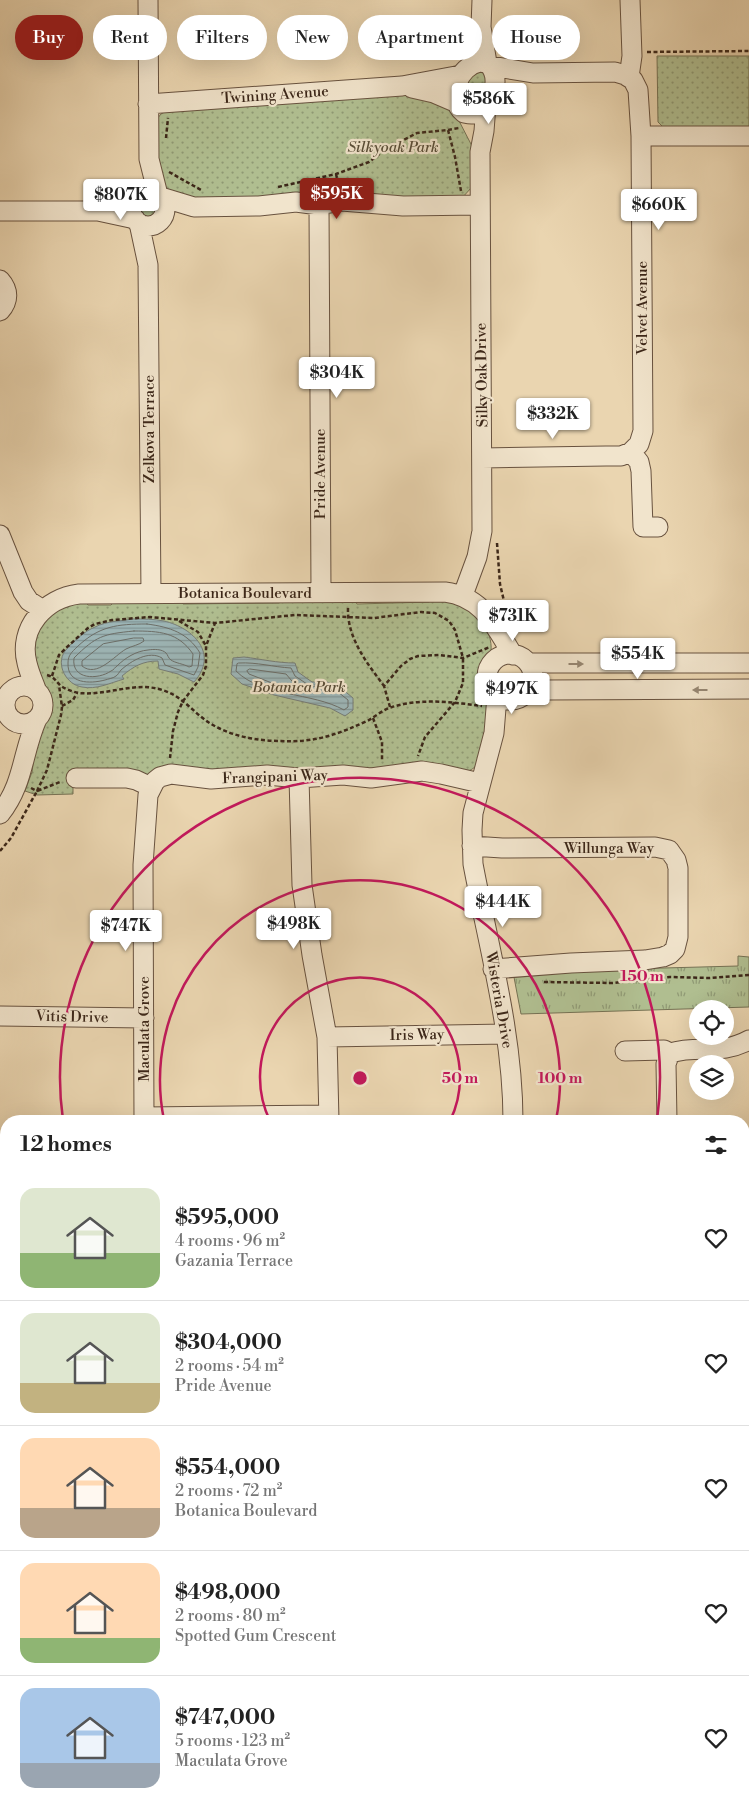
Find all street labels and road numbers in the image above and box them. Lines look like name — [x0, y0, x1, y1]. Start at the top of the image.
street label: Twining Avenue — [221, 82, 329, 108]
street label: Velvet Avenue — [633, 261, 652, 356]
street label: Silky Oak Drive — [472, 323, 492, 427]
street label: Zelkova Terrace — [140, 375, 159, 483]
street label: Pride Avenue — [311, 429, 330, 519]
street label: Botanica Boulevard — [177, 584, 312, 603]
street label: Frangipani Way — [222, 766, 329, 788]
street label: Willunga Way — [563, 839, 655, 858]
street label: Wisteria Drive — [481, 949, 517, 1050]
street label: Maculata Grove — [135, 976, 154, 1082]
street label: Vitis Drive — [34, 1007, 109, 1027]
street label: Iris Way — [390, 1025, 445, 1045]

